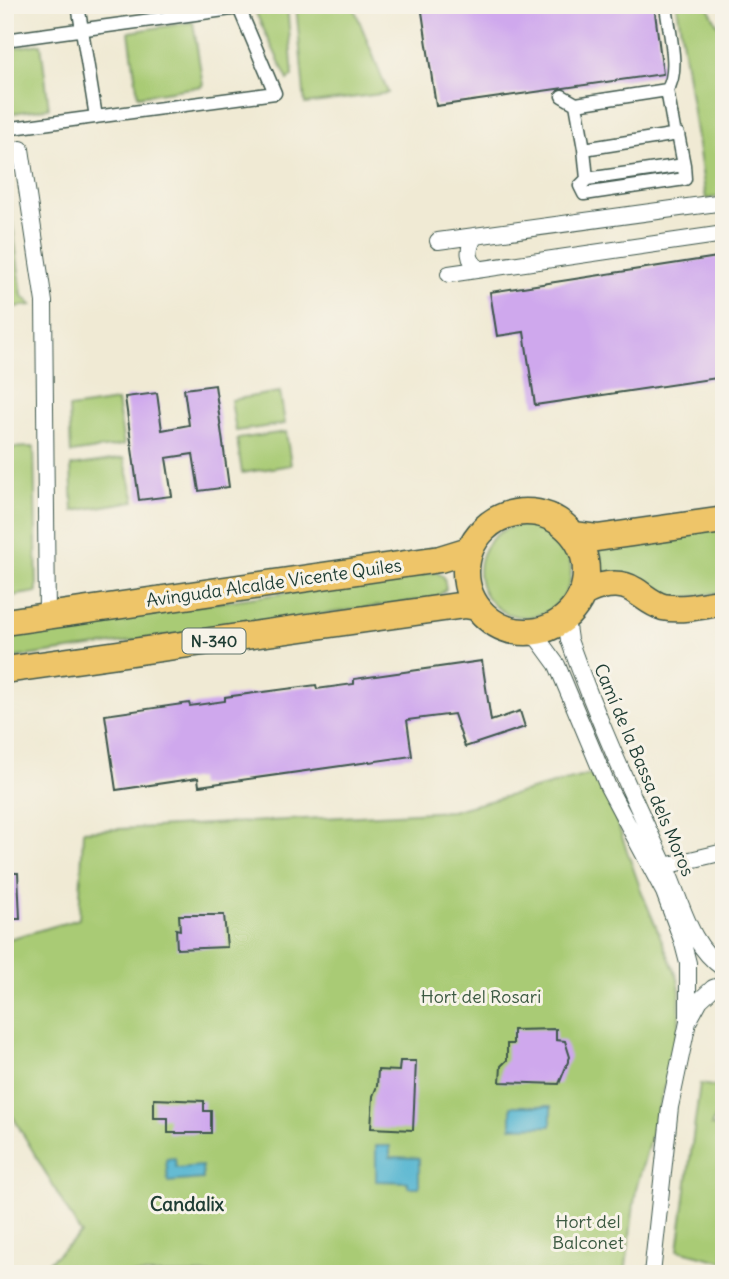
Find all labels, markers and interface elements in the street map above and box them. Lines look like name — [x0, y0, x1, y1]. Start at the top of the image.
street label: Avinguda Alcalde Vicente Quiles — [145, 553, 403, 612]
road number: N-340 — [182, 628, 246, 654]
street label: Camí de la Bassa dels Moros — [589, 660, 700, 880]
park label: Hort del Rosari — [421, 985, 541, 1008]
district label: Candalix — [150, 1192, 225, 1216]
park label: Hort del Balconet — [552, 1210, 624, 1254]

